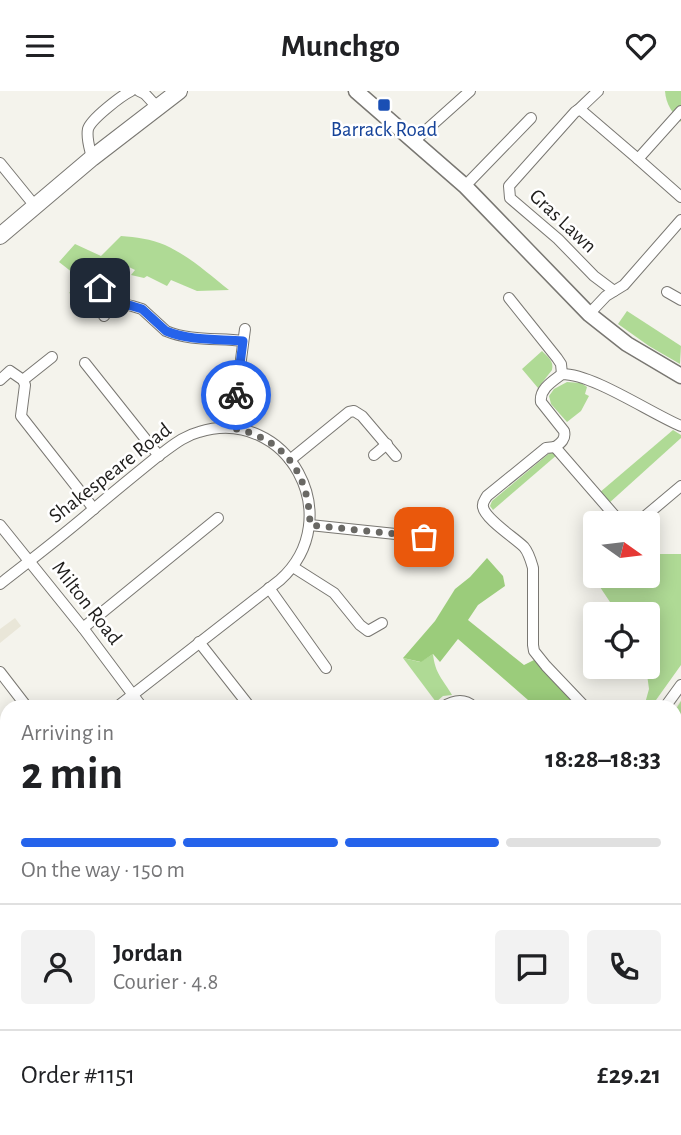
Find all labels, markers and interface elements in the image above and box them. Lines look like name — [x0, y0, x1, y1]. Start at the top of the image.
icon: menu — [21, 27, 59, 65]
icon: heart — [622, 27, 660, 65]
text: Munchgo — [281, 30, 400, 62]
marker: Barrack Road — [376, 97, 392, 113]
place label: Barrack Road — [331, 119, 437, 140]
street label: Gras Lawn — [526, 185, 600, 257]
pin — [70, 258, 130, 318]
icon: home — [81, 269, 119, 307]
courier — [201, 360, 271, 430]
icon: bike — [217, 376, 255, 414]
street label: Shakespeare Road — [45, 419, 175, 527]
pin — [394, 507, 454, 567]
north arrow — [583, 511, 660, 588]
map controls — [583, 511, 660, 679]
icon: bag — [405, 518, 443, 556]
street label: Milton Road — [48, 557, 126, 649]
button: locate — [583, 602, 660, 679]
text: Arriving in — [21, 722, 114, 745]
text: 18:28–18:33 — [545, 746, 661, 772]
text: 2 min — [21, 751, 123, 797]
text: On the way · 150 m — [21, 859, 185, 882]
button: person — [21, 930, 95, 1004]
button: chat — [495, 930, 569, 1004]
button: phone — [587, 930, 661, 1004]
text: Jordan — [113, 940, 183, 966]
text: Courier · 4.8 — [113, 971, 218, 994]
text: Order #1151 — [21, 1062, 135, 1088]
text: £29.21 — [597, 1062, 661, 1088]

